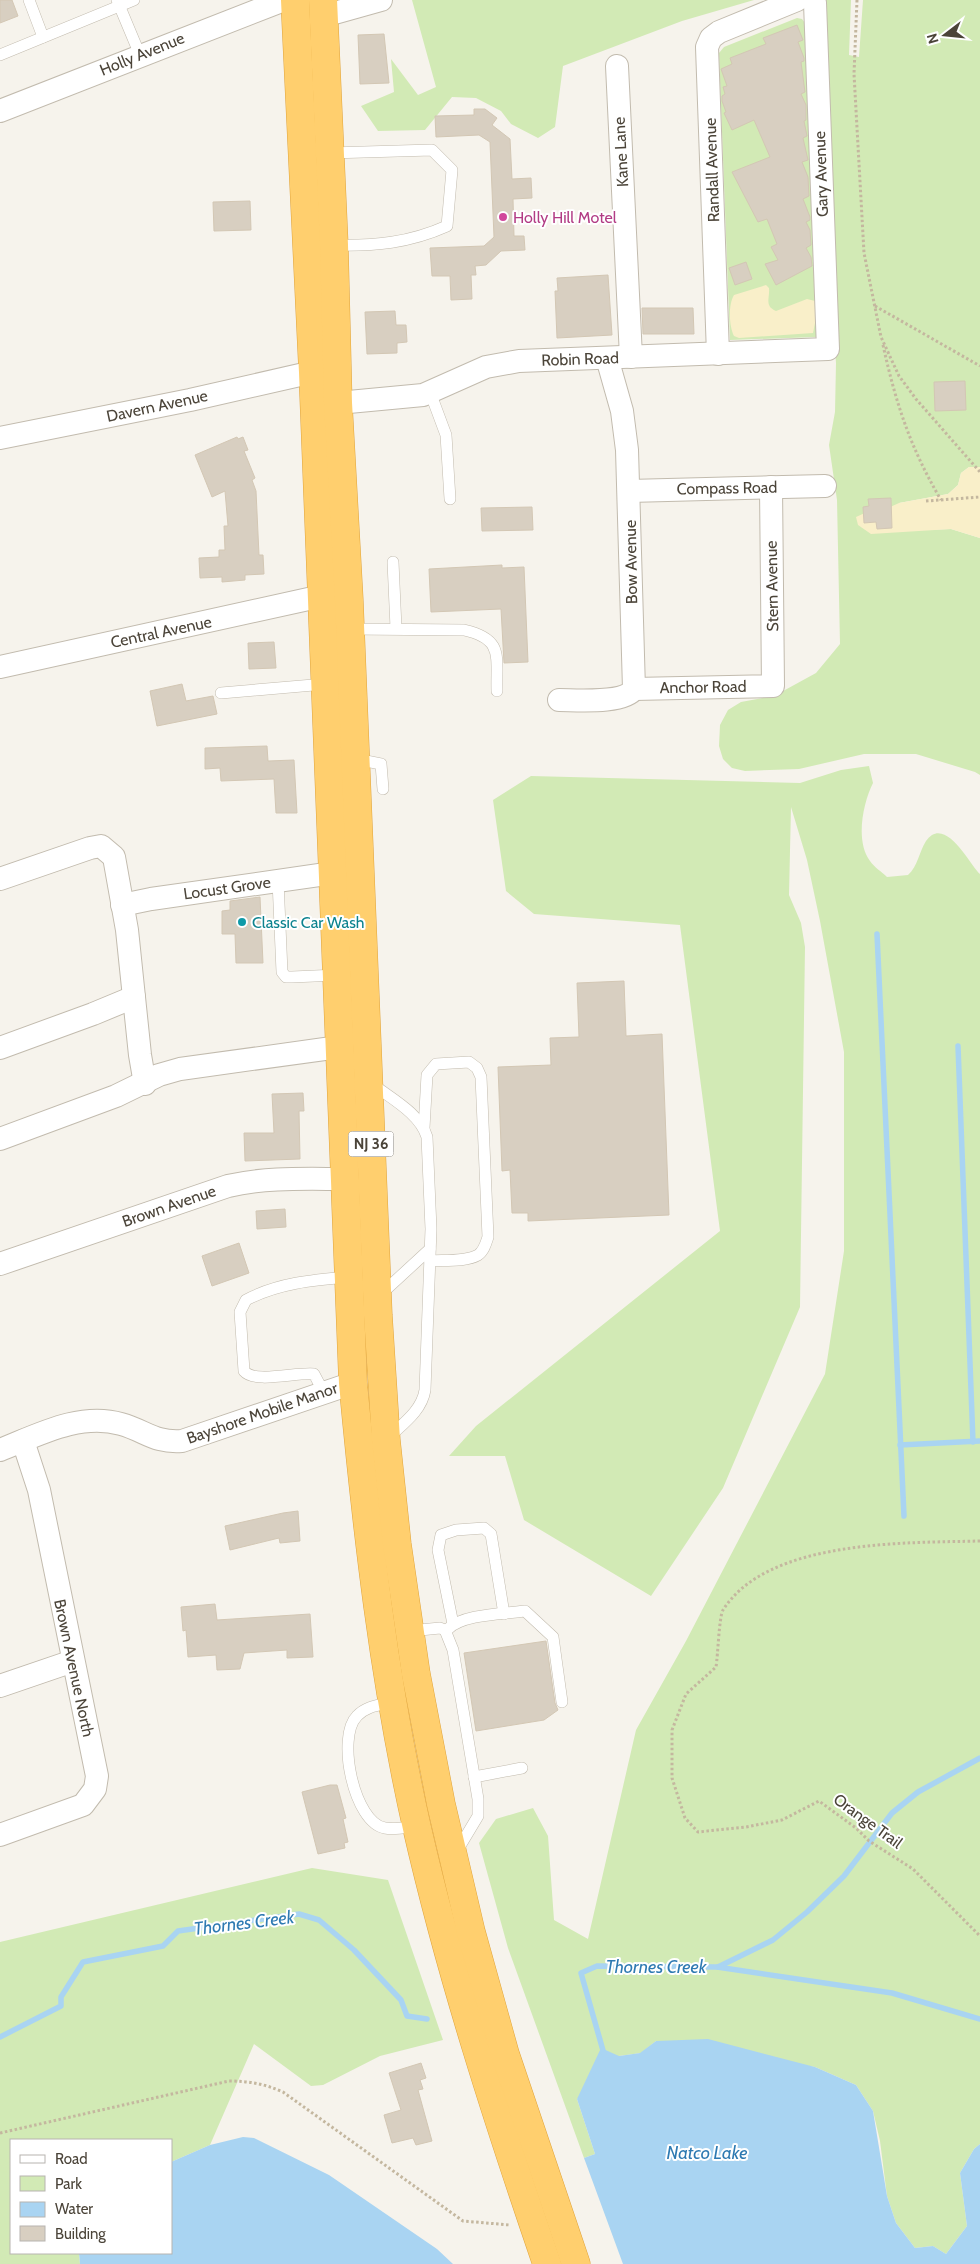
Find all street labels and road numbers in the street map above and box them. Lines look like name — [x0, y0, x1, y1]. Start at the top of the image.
street label: Holly Avenue — [97, 28, 187, 80]
street label: Kane Lane — [610, 116, 632, 188]
street label: Randall Avenue — [701, 117, 723, 223]
street label: Gary Avenue — [810, 131, 832, 217]
street label: Robin Road — [541, 348, 619, 370]
street label: Davern Avenue — [105, 386, 209, 426]
street label: Compass Road — [677, 478, 777, 498]
street label: Bow Avenue — [621, 520, 641, 604]
street label: Stern Avenue — [762, 540, 782, 632]
street label: Central Avenue — [109, 612, 213, 652]
street label: Anchor Road — [659, 677, 747, 697]
street label: Locust Grove — [182, 872, 272, 904]
road number: NJ 36 — [348, 1132, 394, 1156]
street label: Brown Avenue — [120, 1181, 218, 1231]
street label: Bayshore Mobile Manor — [184, 1378, 341, 1448]
street label: Brown Avenue North — [50, 1597, 98, 1739]
street label: Orange Trail — [830, 1790, 906, 1852]

